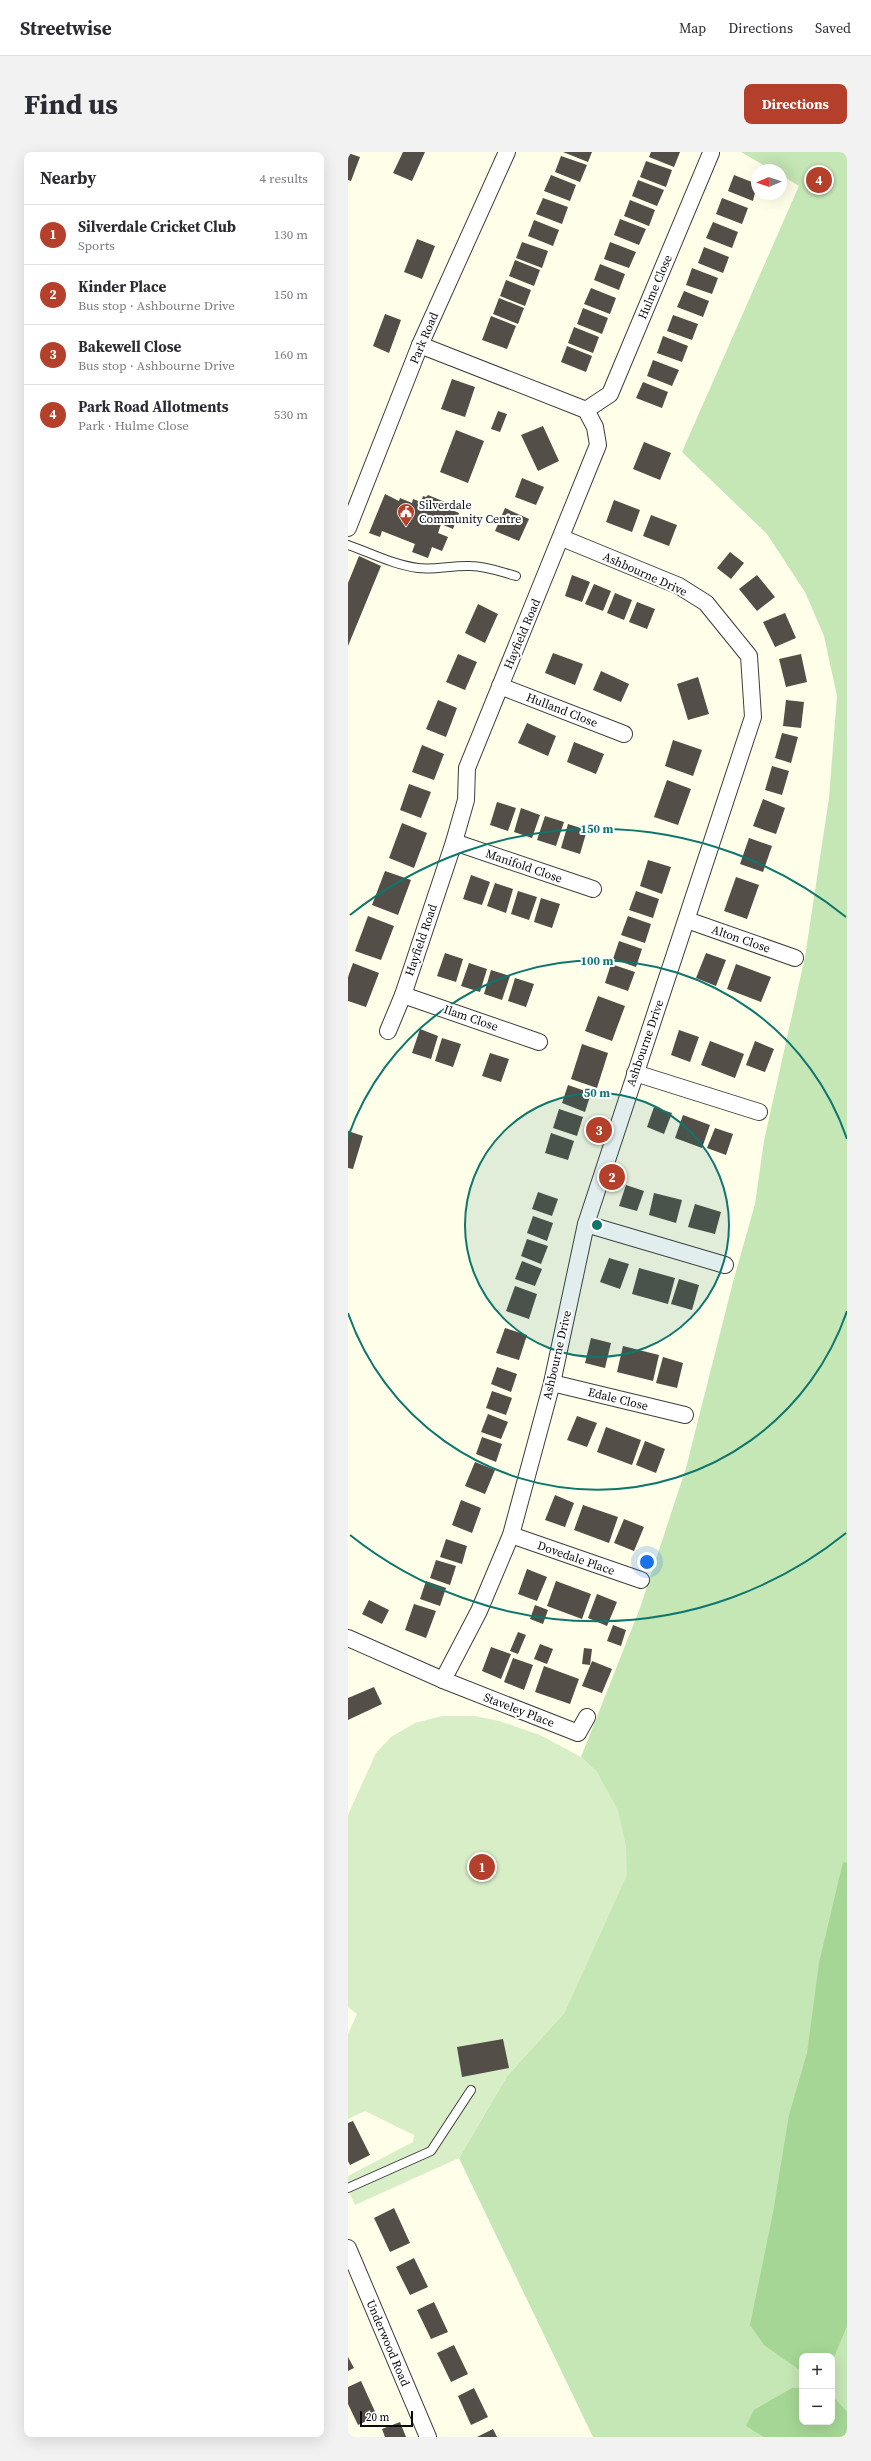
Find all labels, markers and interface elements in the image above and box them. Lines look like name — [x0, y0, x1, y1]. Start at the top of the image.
text: Streetwise — [20, 15, 112, 41]
text: Map — [679, 18, 706, 38]
text: Directions — [728, 18, 793, 38]
text: Saved — [815, 18, 851, 38]
button: Directions — [744, 84, 847, 124]
text: Find us — [24, 85, 118, 123]
north arrow — [751, 164, 787, 200]
pin: 4 — [806, 165, 832, 195]
text: Nearby — [40, 166, 96, 190]
text: 4 results — [260, 170, 308, 187]
text: Silverdale Cricket Club — [78, 216, 236, 237]
text: 1 — [49, 226, 57, 243]
text: 130 m — [274, 226, 308, 243]
text: Sports — [78, 237, 115, 254]
street label: Hulme Close — [634, 252, 676, 322]
text: Kinder Place — [78, 276, 166, 297]
text: 2 — [49, 286, 57, 303]
text: 150 m — [274, 286, 308, 303]
text: Bus stop · Ashbourne Drive — [78, 297, 235, 314]
street label: Park Road — [406, 310, 442, 366]
text: Bakewell Close — [78, 336, 181, 357]
text: 3 — [49, 346, 57, 363]
text: 160 m — [274, 346, 308, 363]
text: Bus stop · Ashbourne Drive — [78, 357, 235, 374]
text: Park Road Allotments — [78, 396, 229, 417]
text: 4 — [49, 406, 57, 423]
text: 530 m — [274, 406, 308, 423]
text: Park · Hulme Close — [78, 417, 189, 434]
place label: Silverdale Community Centre — [419, 497, 521, 527]
public building icon: Silverdale Community Centre — [396, 502, 416, 527]
street label: Ashbourne Drive — [600, 548, 690, 600]
street label: Hayfield Road — [500, 596, 544, 672]
street label: Hulland Close — [524, 689, 600, 731]
text: 150 m — [581, 821, 614, 837]
street label: Manifold Close — [483, 845, 565, 887]
street label: Hayfield Road — [401, 902, 441, 978]
street label: Alton Close — [709, 921, 773, 957]
text: 100 m — [581, 953, 614, 969]
street label: Ashbourne Drive — [623, 997, 667, 1089]
street label: Ilam Close — [442, 1001, 500, 1035]
text: 50 m — [584, 1085, 610, 1101]
pin: 3 — [586, 1115, 612, 1145]
pin: 2 — [599, 1162, 625, 1192]
centre of rings — [590, 1218, 604, 1232]
street label: Ashbourne Drive — [539, 1309, 575, 1401]
street label: Edale Close — [586, 1384, 650, 1414]
street label: Dovedale Place — [535, 1537, 617, 1579]
your location — [637, 1552, 657, 1572]
street label: Staveley Place — [481, 1689, 557, 1731]
pin: 1 — [469, 1852, 495, 1882]
street label: Underwood Road — [363, 2297, 414, 2389]
map controls — [799, 2353, 835, 2425]
button: + — [799, 2353, 835, 2389]
button: − — [799, 2389, 835, 2425]
scale bar — [360, 2409, 413, 2428]
text: 20 m — [366, 2410, 389, 2425]

